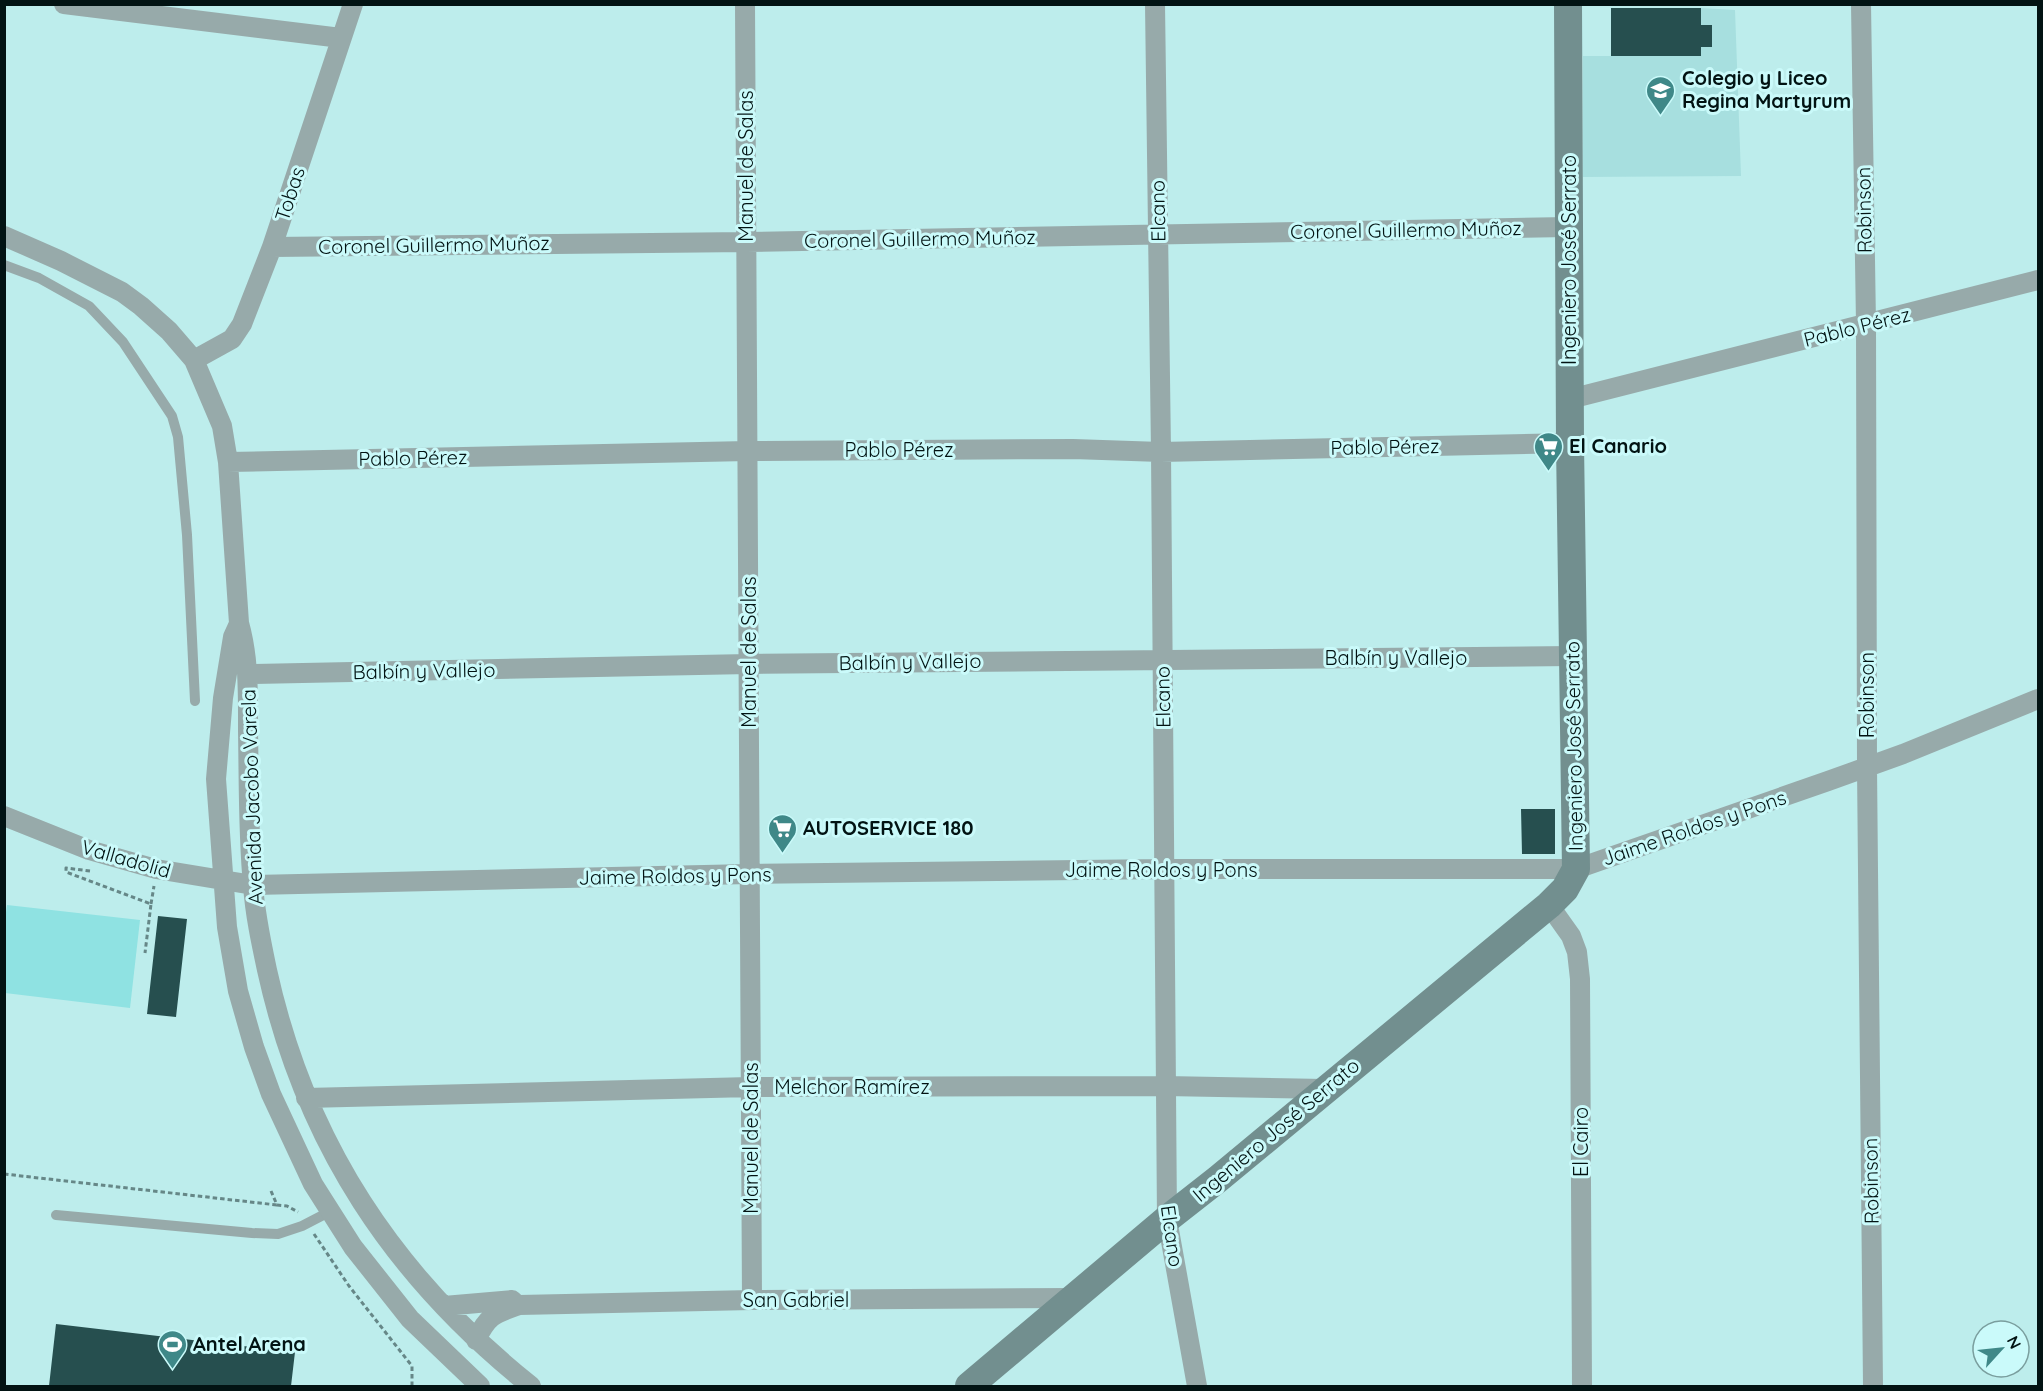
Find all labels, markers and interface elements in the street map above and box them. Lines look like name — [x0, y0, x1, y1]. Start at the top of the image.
place label: Colegio y Liceo Regina Martyrum — [1682, 65, 1851, 113]
school or university icon: Colegio y Liceo Regina Martyrum — [1645, 74, 1677, 116]
street label: Manuel de Salas — [733, 90, 758, 242]
street label: Ingeniero José Serrato — [1556, 155, 1581, 365]
street label: Tobas — [269, 164, 310, 224]
street label: Robinson — [1850, 167, 1877, 253]
street label: Elcano — [1144, 180, 1171, 242]
street label: Coronel Guillermo Muñoz — [1290, 215, 1522, 244]
street label: Coronel Guillermo Muñoz — [804, 224, 1036, 253]
street label: Coronel Guillermo Muñoz — [318, 230, 550, 259]
street label: Pablo Pérez — [1801, 301, 1913, 352]
supermarket icon: El Canario — [1532, 430, 1564, 472]
street label: Pablo Pérez — [1330, 433, 1440, 460]
place label: El Canario — [1569, 433, 1667, 458]
street label: Pablo Pérez — [844, 437, 954, 462]
street label: Pablo Pérez — [358, 444, 468, 471]
street label: Manuel de Salas — [736, 576, 761, 728]
street label: Ingeniero José Serrato — [1559, 641, 1588, 851]
street label: Balbín y Vallejo — [1325, 645, 1467, 670]
street label: Balbín y Vallejo — [838, 648, 982, 675]
street label: Robinson — [1854, 652, 1879, 738]
street label: Balbín y Vallejo — [352, 657, 496, 684]
street label: Elcano — [1149, 666, 1176, 728]
street label: Avenida Jacobo Varela — [235, 689, 268, 905]
street label: Jaime Roldos y Pons — [1598, 784, 1789, 871]
supermarket icon: AUTOSERVICE 180 — [766, 812, 798, 854]
place label: AUTOSERVICE 180 — [803, 815, 973, 840]
street label: Valladolid — [79, 834, 174, 883]
street label: Jaime Roldos y Pons — [1064, 857, 1258, 882]
street label: Jaime Roldos y Pons — [578, 861, 772, 890]
street label: Ingeniero José Serrato — [1187, 1053, 1364, 1207]
street label: Manuel de Salas — [738, 1062, 763, 1214]
street label: Melchor Ramírez — [774, 1074, 930, 1099]
street label: El Cairo — [1568, 1107, 1593, 1177]
street label: Robinson — [1857, 1138, 1884, 1224]
street label: Elcano — [1156, 1204, 1189, 1268]
street label: San Gabriel — [743, 1287, 849, 1312]
north arrow — [1971, 1319, 2031, 1379]
sports icon: Antel Arena — [156, 1328, 188, 1370]
place label: Antel Arena — [193, 1331, 306, 1356]
text: N — [2003, 1332, 2026, 1352]

